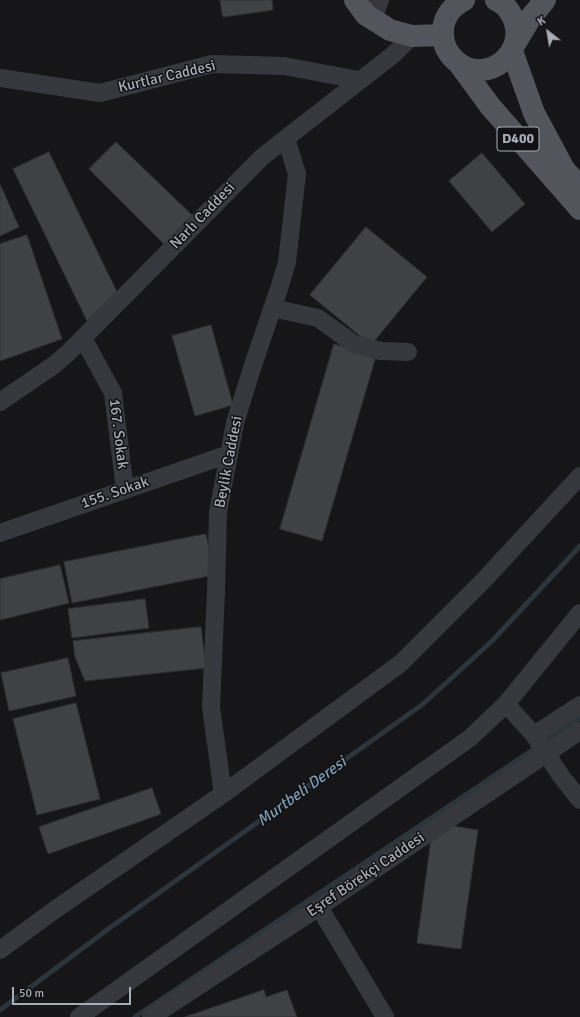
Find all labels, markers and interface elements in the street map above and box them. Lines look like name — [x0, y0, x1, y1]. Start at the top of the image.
north arrow — [528, 12, 568, 52]
text: K — [535, 14, 548, 29]
street label: Kurtlar Caddesi — [117, 57, 217, 97]
road number: D400 — [497, 127, 539, 151]
street label: Narlı Caddesi — [167, 179, 239, 253]
street label: 167. Sokak — [105, 398, 131, 470]
street label: Beylik Caddesi — [211, 415, 247, 509]
street label: 155. Sokak — [79, 473, 151, 513]
water label: Murtbeli Deresi — [254, 753, 350, 831]
street label: Eşref Börekçi Caddesi — [304, 829, 428, 921]
scale bar — [14, 979, 133, 1005]
text: 50 m — [19, 986, 44, 1001]

